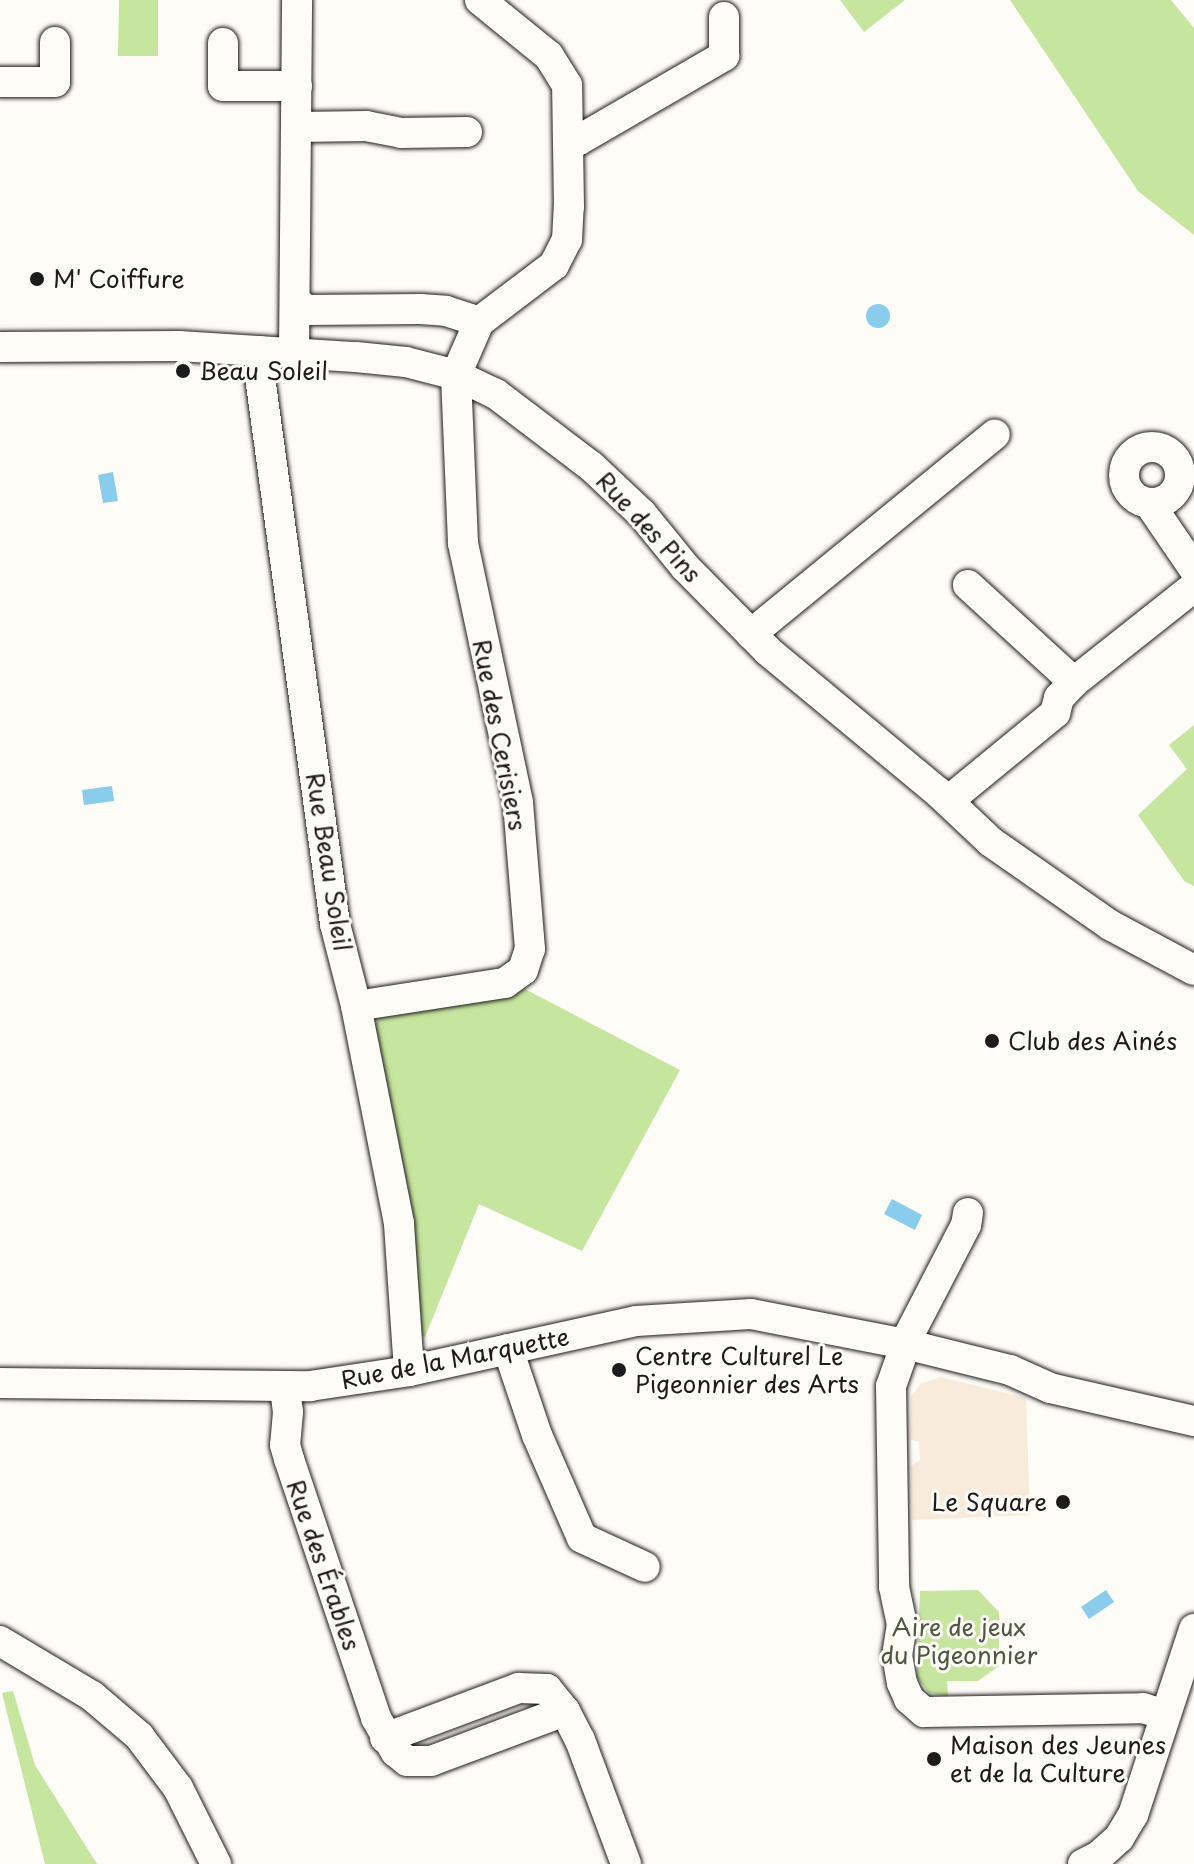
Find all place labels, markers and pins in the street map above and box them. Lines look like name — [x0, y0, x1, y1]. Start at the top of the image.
place label: M' Coiffure — [53, 265, 185, 293]
marker: M' Coiffure — [28, 270, 46, 288]
place label: Beau Soleil — [199, 357, 328, 385]
marker: Beau Soleil — [174, 362, 192, 380]
place label: Club des Ainés — [1008, 1027, 1175, 1055]
marker: Club des Ainés — [983, 1032, 1001, 1050]
place label: Centre Culturel Le Pigeonnier des Arts — [635, 1342, 859, 1398]
marker: Centre Culturel Le Pigeonnier des Arts — [610, 1361, 628, 1379]
place label: Le Square — [931, 1488, 1047, 1516]
marker: Le Square — [1054, 1493, 1072, 1511]
place label: Maison des Jeunes et de la Culture — [950, 1731, 1165, 1787]
marker: Maison des Jeunes et de la Culture — [925, 1750, 943, 1768]

